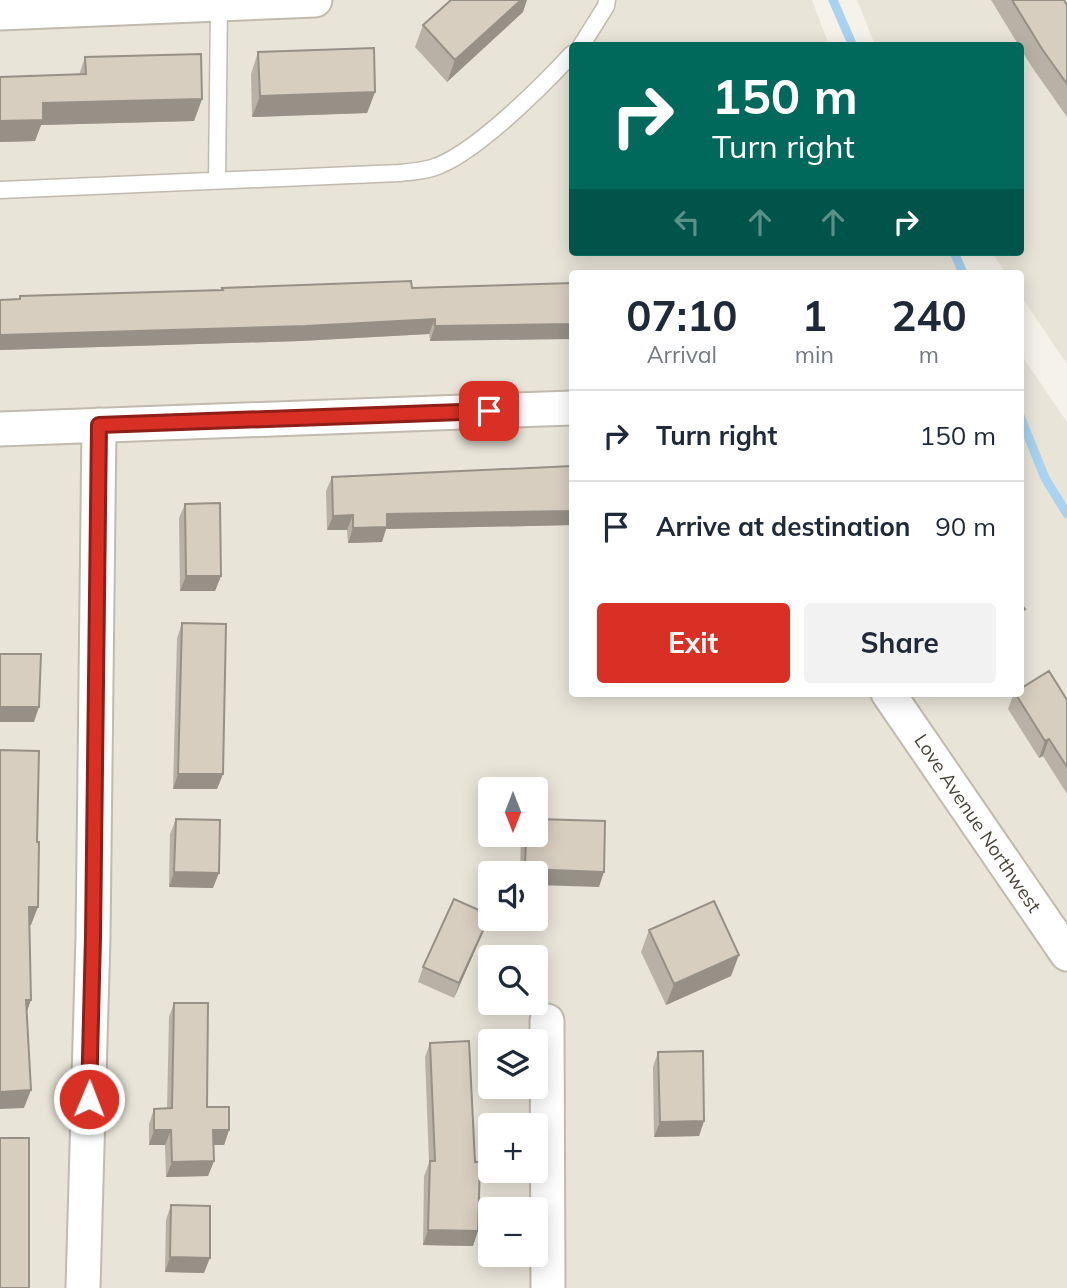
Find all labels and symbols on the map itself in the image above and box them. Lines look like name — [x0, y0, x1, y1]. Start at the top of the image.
pin — [459, 381, 519, 441]
street label: Love Avenue Northwest — [909, 729, 1047, 917]
north arrow — [478, 777, 548, 847]
position arrow — [52, 1062, 126, 1136]

